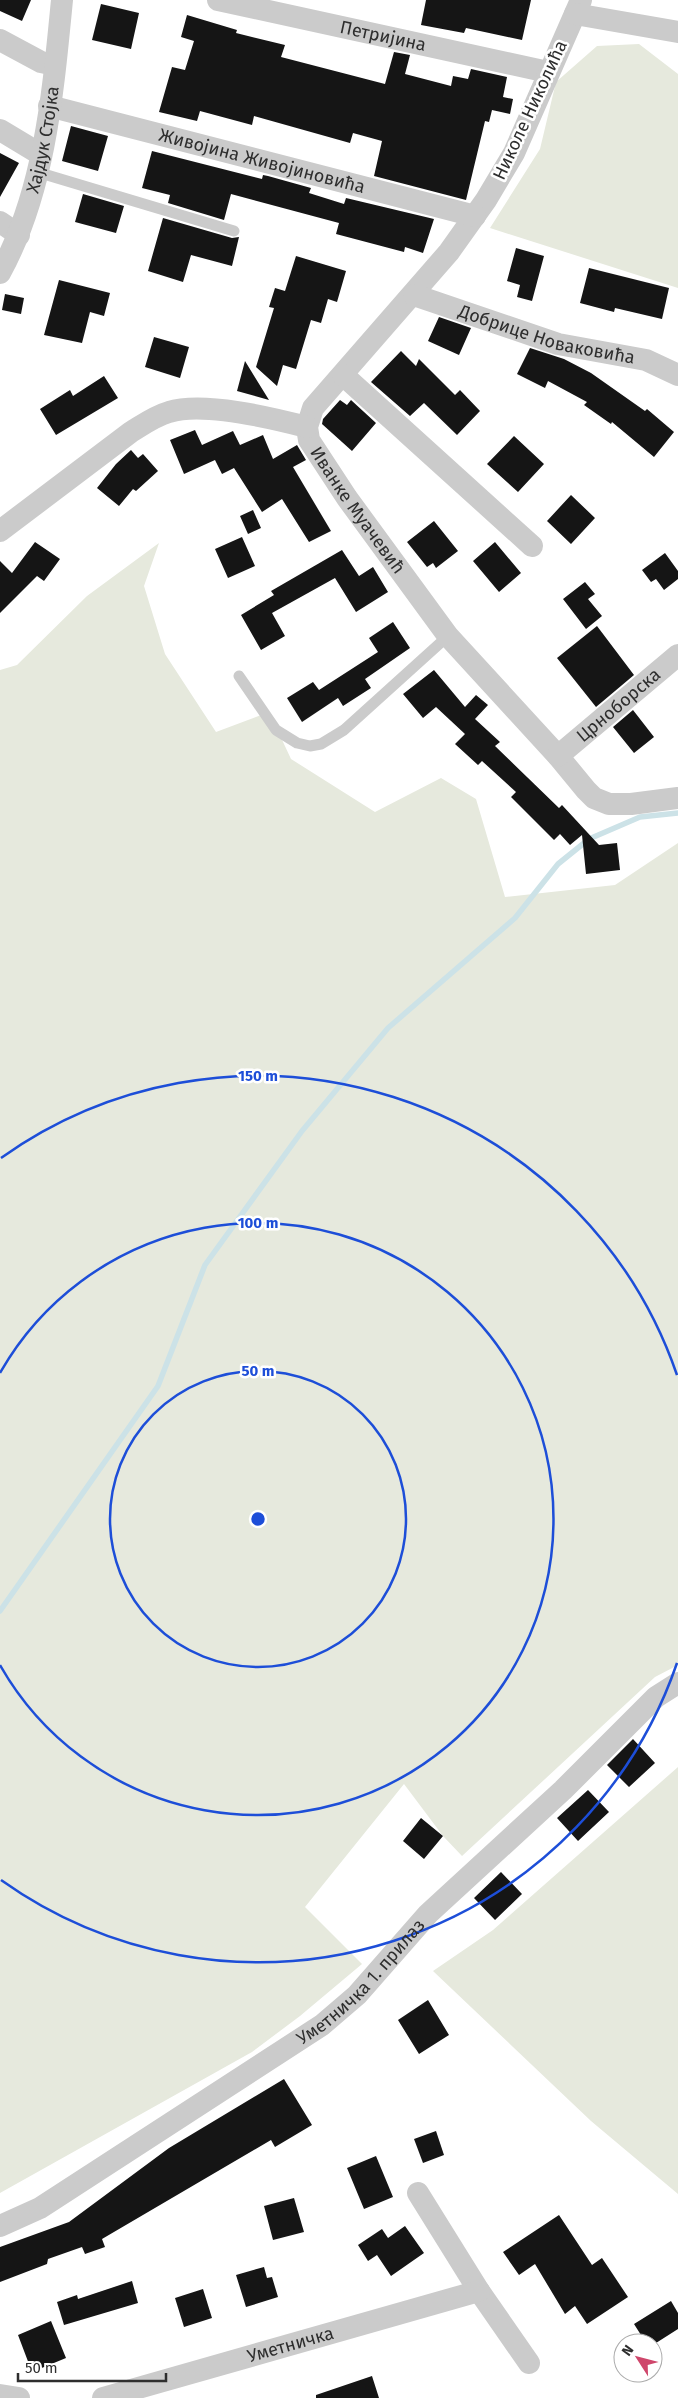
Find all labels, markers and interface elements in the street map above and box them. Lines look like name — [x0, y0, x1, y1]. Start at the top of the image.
street label: Петријина — [338, 16, 428, 56]
street label: Николе Николића — [488, 37, 572, 183]
street label: Хајдук Стојка — [22, 85, 64, 196]
street label: Живојина Живојиновића — [157, 124, 367, 198]
street label: Добрице Новаковића — [455, 300, 637, 369]
street label: Иванке Муачевић — [305, 443, 410, 578]
street label: Црноборска — [572, 664, 665, 747]
text: 150 m — [238, 1067, 278, 1085]
text: 100 m — [238, 1214, 278, 1232]
text: 50 m — [241, 1362, 275, 1380]
centre of rings — [249, 1510, 267, 1528]
street label: Уметничка 1. прилаз — [292, 1914, 430, 2049]
street label: Уметничка — [245, 2322, 336, 2367]
north arrow — [613, 2333, 663, 2383]
text: N — [618, 2342, 637, 2359]
scale bar — [18, 2350, 165, 2382]
text: 50 m — [25, 2359, 58, 2377]

